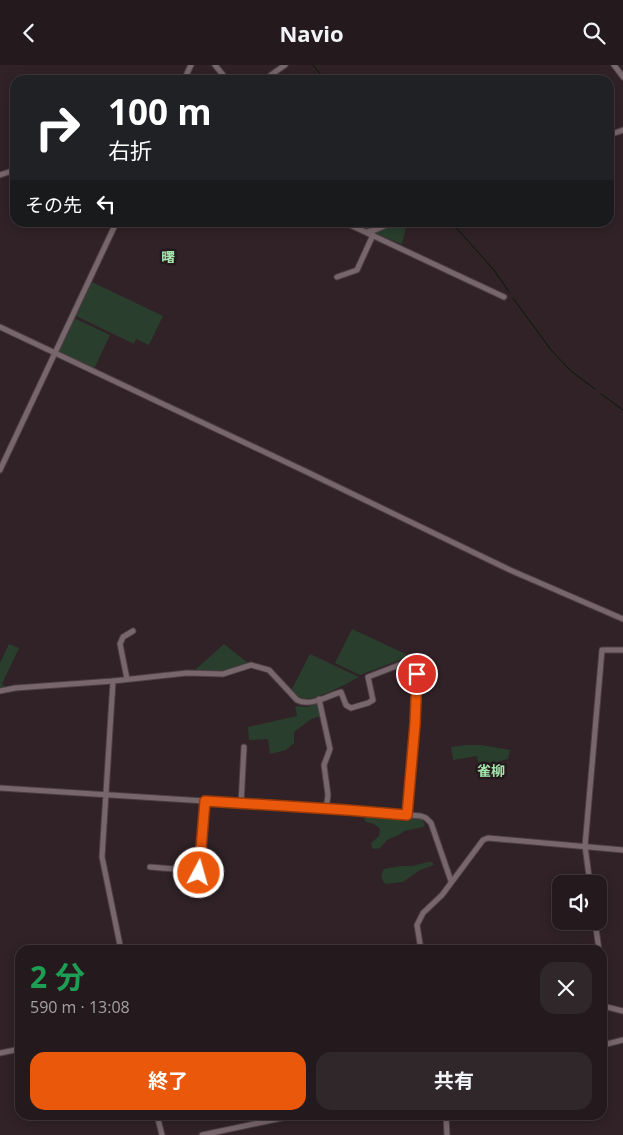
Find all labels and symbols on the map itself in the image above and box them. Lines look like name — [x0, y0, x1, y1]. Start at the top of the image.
district label: 曙 — [161, 247, 175, 266]
pin — [396, 653, 438, 695]
district label: 雀柳 — [477, 761, 505, 780]
position arrow — [172, 846, 224, 898]

